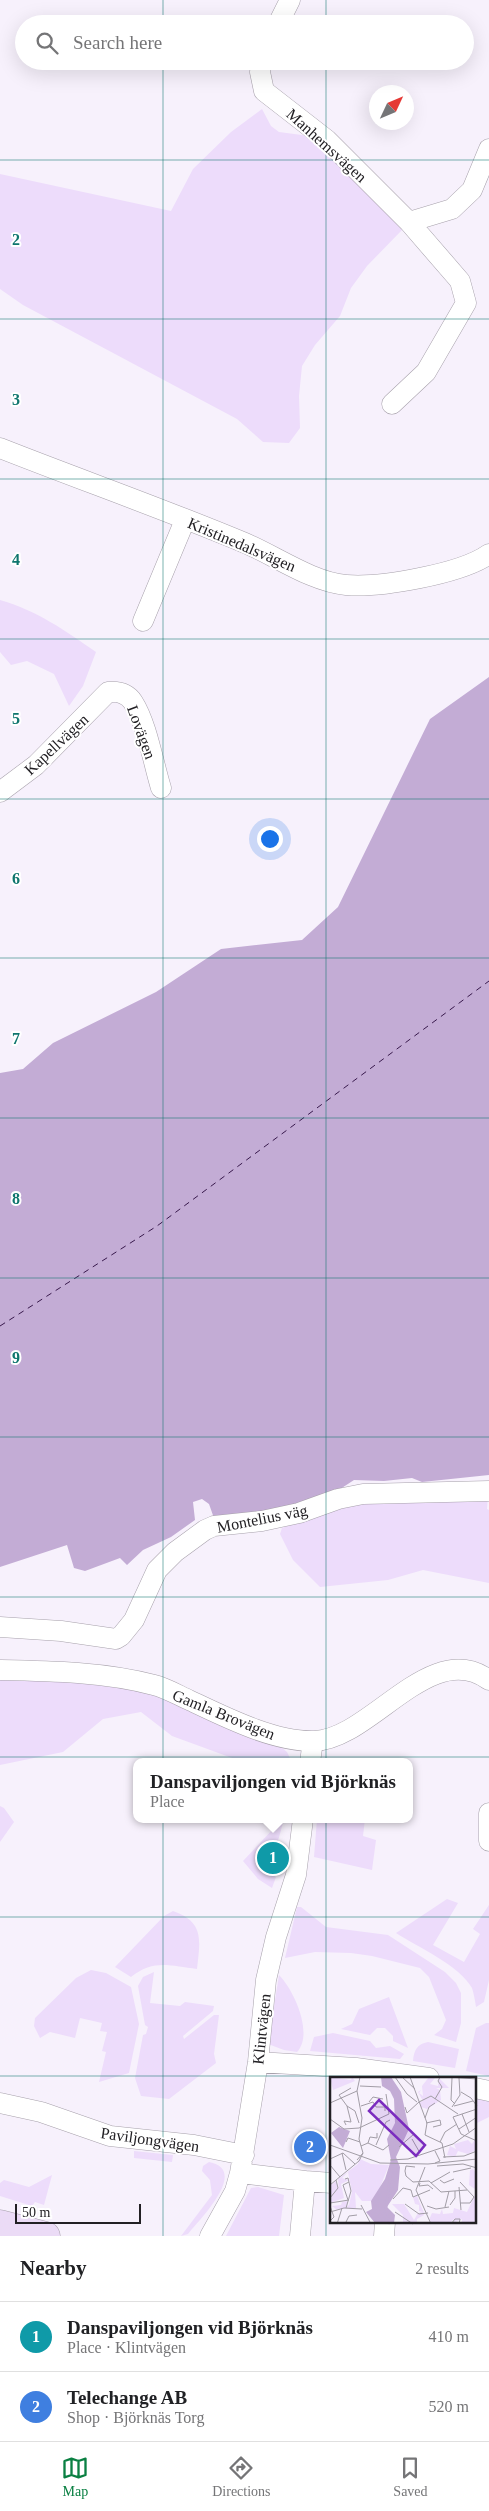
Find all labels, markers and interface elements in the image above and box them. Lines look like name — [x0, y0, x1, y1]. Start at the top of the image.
search box — [15, 15, 474, 70]
icon: search — [33, 29, 61, 57]
text: Search here — [73, 32, 162, 53]
north arrow — [369, 85, 414, 130]
street label: Manhemsvägen — [283, 105, 370, 186]
text: 2 — [12, 231, 20, 248]
text: 3 — [12, 391, 20, 408]
street label: Kristinedalsvägen — [185, 514, 298, 576]
text: 4 — [12, 551, 20, 568]
street label: Lovägen — [123, 703, 159, 762]
text: 5 — [12, 710, 20, 727]
street label: Kapellvägen — [21, 711, 92, 779]
your location — [257, 826, 283, 852]
text: 6 — [12, 870, 20, 887]
text: 7 — [12, 1030, 20, 1047]
text: 8 — [12, 1190, 20, 1207]
text: 9 — [12, 1349, 20, 1366]
street label: Montelius väg — [215, 1501, 309, 1537]
street label: Gamla Brovägen — [170, 1686, 277, 1744]
popup — [133, 1758, 413, 1823]
text: Danspaviljongen vid Björknäs — [150, 1771, 396, 1792]
text: Place — [150, 1793, 185, 1810]
pin: 1 — [257, 1839, 289, 1877]
street label: Klintvägen — [249, 1993, 275, 2065]
inset map — [330, 2077, 476, 2224]
street label: Paviljongvägen — [99, 2124, 200, 2156]
pin: 2 — [294, 2128, 326, 2166]
scale bar — [15, 2201, 141, 2224]
text: 50 m — [22, 2205, 50, 2220]
text: Nearby — [20, 2256, 87, 2280]
text: 2 results — [415, 2260, 469, 2277]
text: Danspaviljongen vid Björknäs — [67, 2317, 313, 2338]
text: 1 — [32, 2328, 40, 2345]
text: 410 m — [429, 2328, 469, 2345]
text: Place · Klintvägen — [67, 2339, 186, 2356]
text: Telechange AB — [67, 2387, 187, 2408]
text: 2 — [32, 2398, 40, 2415]
text: 520 m — [429, 2398, 469, 2415]
text: Shop · Björknäs Torg — [67, 2409, 204, 2426]
tab: Map — [61, 2454, 89, 2500]
tab: Directions — [212, 2454, 271, 2500]
tab: Saved — [393, 2454, 428, 2500]

